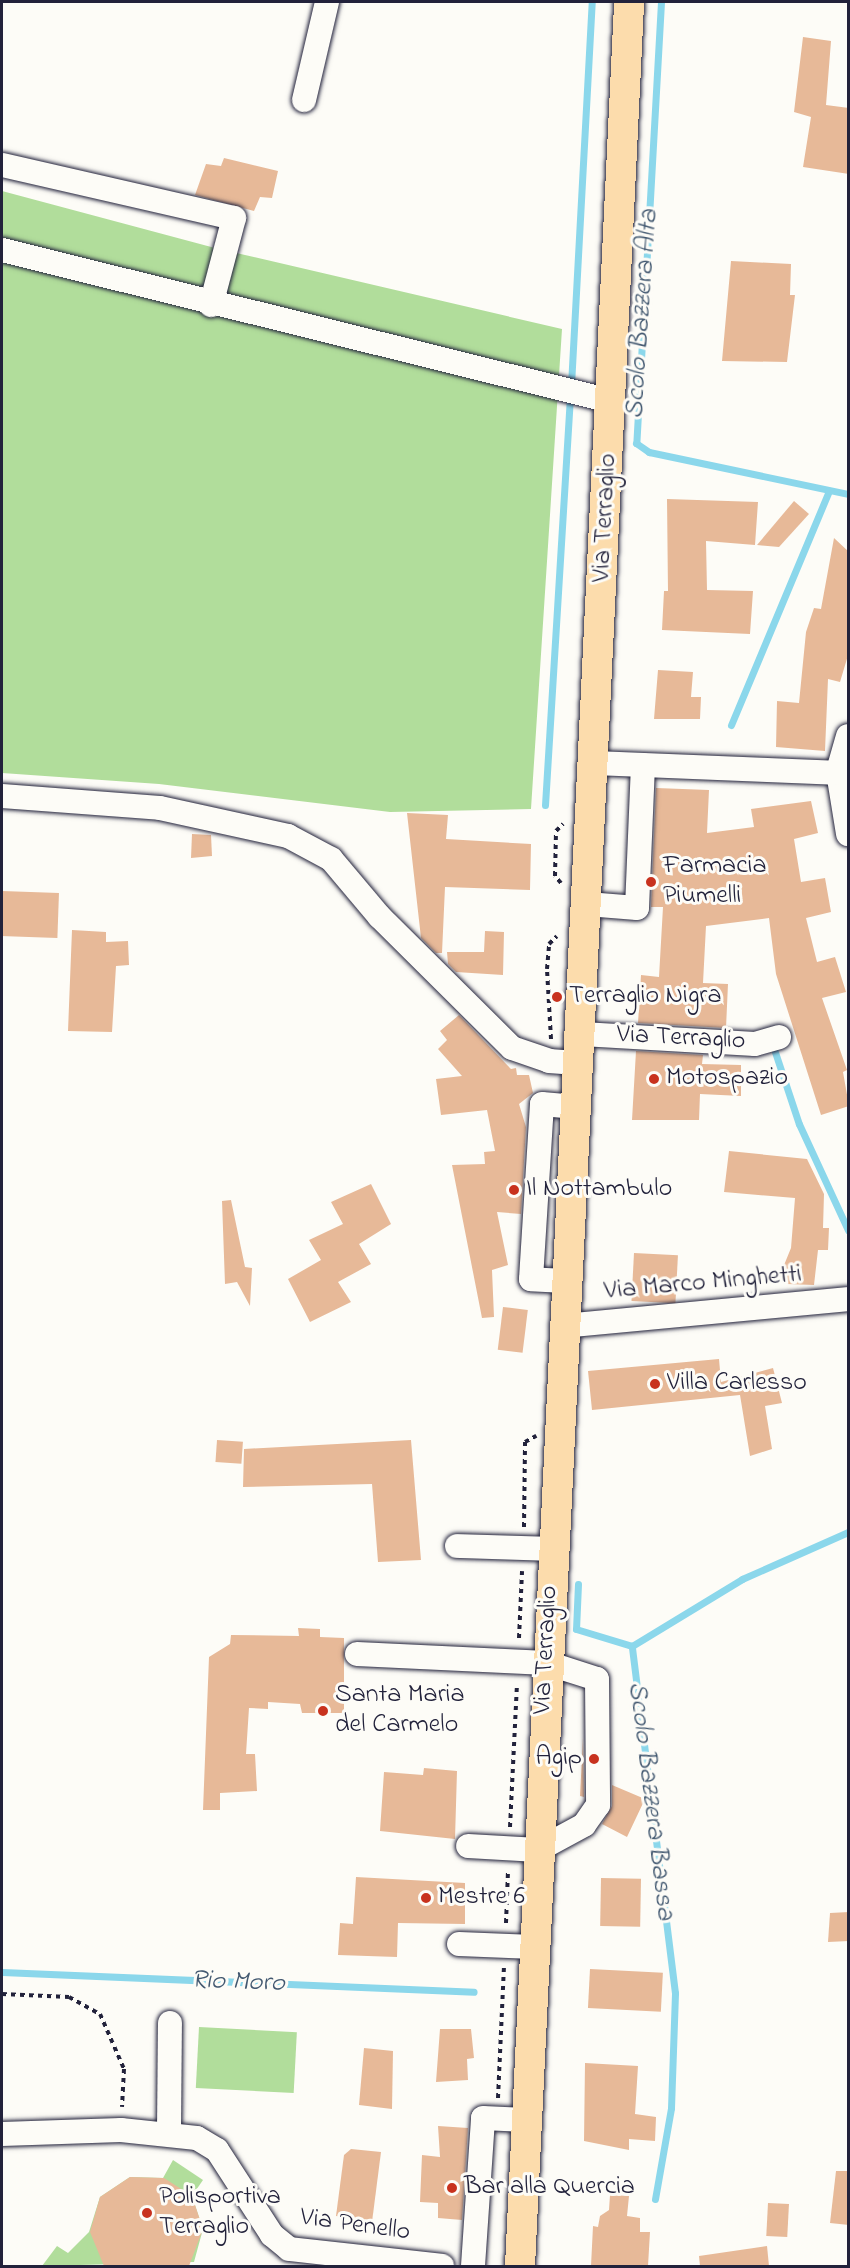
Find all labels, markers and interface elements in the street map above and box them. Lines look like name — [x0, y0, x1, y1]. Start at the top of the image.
water label: Scolo Bazzera Alta — [619, 208, 665, 420]
street label: Via Terraglio — [587, 453, 625, 583]
place label: Farmacia Piumelli — [663, 851, 766, 912]
marker: Farmacia Piumelli — [644, 875, 658, 889]
place label: Terraglio Nigra — [569, 981, 721, 1013]
marker: Terraglio Nigra — [550, 990, 564, 1004]
street label: Via Terraglio — [616, 1020, 746, 1058]
place label: Motospazio — [666, 1063, 788, 1095]
marker: Motospazio — [647, 1072, 661, 1086]
place label: Il Nottambulo — [526, 1174, 672, 1206]
marker: Il Nottambulo — [507, 1183, 521, 1197]
street label: Via Marco Minghetti — [603, 1260, 803, 1308]
place label: Villa Carlesso — [667, 1368, 807, 1400]
marker: Villa Carlesso — [648, 1377, 662, 1391]
street label: Via Terraglio — [528, 1585, 566, 1715]
place label: Santa Maria del Carmelo — [335, 1680, 464, 1742]
water label: Scolo Bazzera Bassa — [620, 1680, 682, 1922]
marker: Santa Maria del Carmelo — [316, 1704, 330, 1718]
place label: Agip — [535, 1743, 582, 1775]
marker: Agip — [587, 1752, 601, 1766]
place label: Mestre 6 — [438, 1882, 525, 1914]
marker: Mestre 6 — [419, 1891, 433, 1905]
water label: Rio Moro — [191, 1964, 285, 2000]
place label: Bar alla Quercia — [464, 2172, 635, 2204]
marker: Bar alla Quercia — [445, 2181, 459, 2195]
place label: Polisportiva Terraglio — [159, 2182, 281, 2244]
street label: Via Penello — [298, 2203, 412, 2249]
marker: Polisportiva Terraglio — [140, 2206, 154, 2220]

